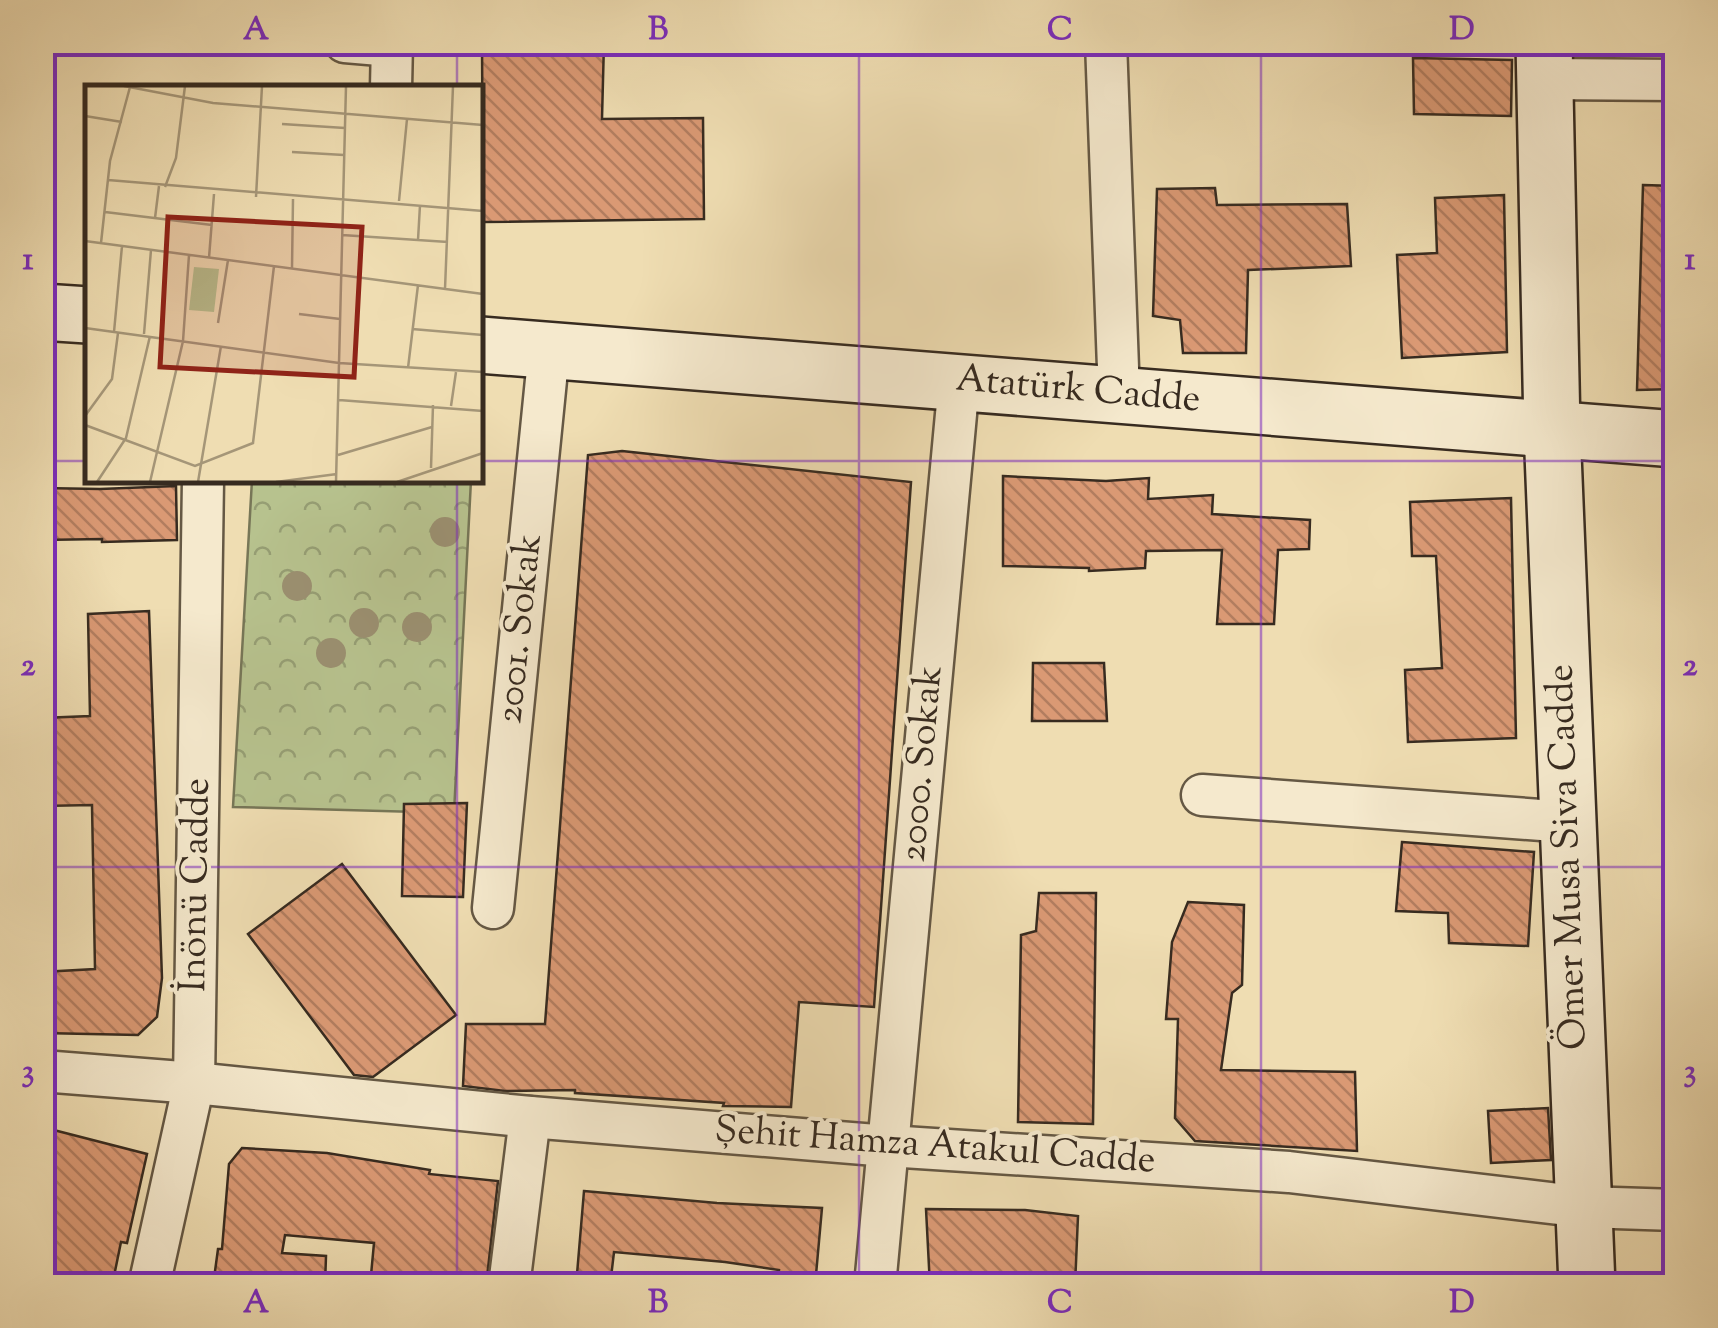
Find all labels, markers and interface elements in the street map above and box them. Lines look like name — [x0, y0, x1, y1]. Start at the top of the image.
text: A — [243, 8, 269, 54]
text: B — [648, 8, 668, 54]
text: C — [1047, 8, 1073, 54]
text: D — [1449, 8, 1475, 54]
inset map — [85, 85, 482, 482]
text: 1 — [23, 238, 34, 284]
text: 1 — [1685, 238, 1696, 284]
street label: Atatürk Cadde — [953, 353, 1203, 429]
street label: 2001. Sokak — [484, 531, 558, 726]
text: 2 — [21, 644, 36, 690]
text: 2 — [1683, 644, 1698, 690]
street label: 2000. Sokak — [888, 663, 959, 864]
street label: Ömer Musa Siva Cadde — [1535, 663, 1603, 1051]
street label: İnönü Cadde — [168, 777, 226, 993]
text: 3 — [22, 1050, 34, 1096]
text: 3 — [1684, 1050, 1696, 1096]
street label: Şehit Hamza Atakul Cadde — [713, 1105, 1157, 1189]
text: A — [243, 1281, 269, 1327]
text: B — [648, 1281, 668, 1327]
text: C — [1047, 1281, 1073, 1327]
text: D — [1449, 1281, 1475, 1327]

